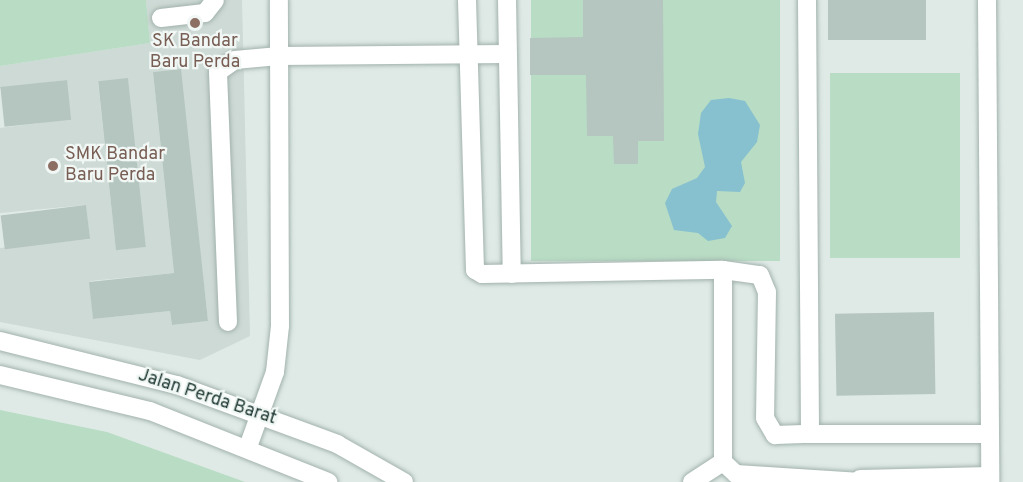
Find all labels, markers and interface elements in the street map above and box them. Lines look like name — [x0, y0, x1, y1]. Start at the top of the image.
marker: SK Bandar Baru Perda — [188, 16, 202, 30]
place label: SK Bandar Baru Perda — [150, 32, 240, 74]
place label: SMK Bandar Baru Perda — [65, 145, 165, 188]
marker: SMK Bandar Baru Perda — [46, 159, 60, 173]
street label: Jalan Perda Barat — [135, 365, 279, 431]

